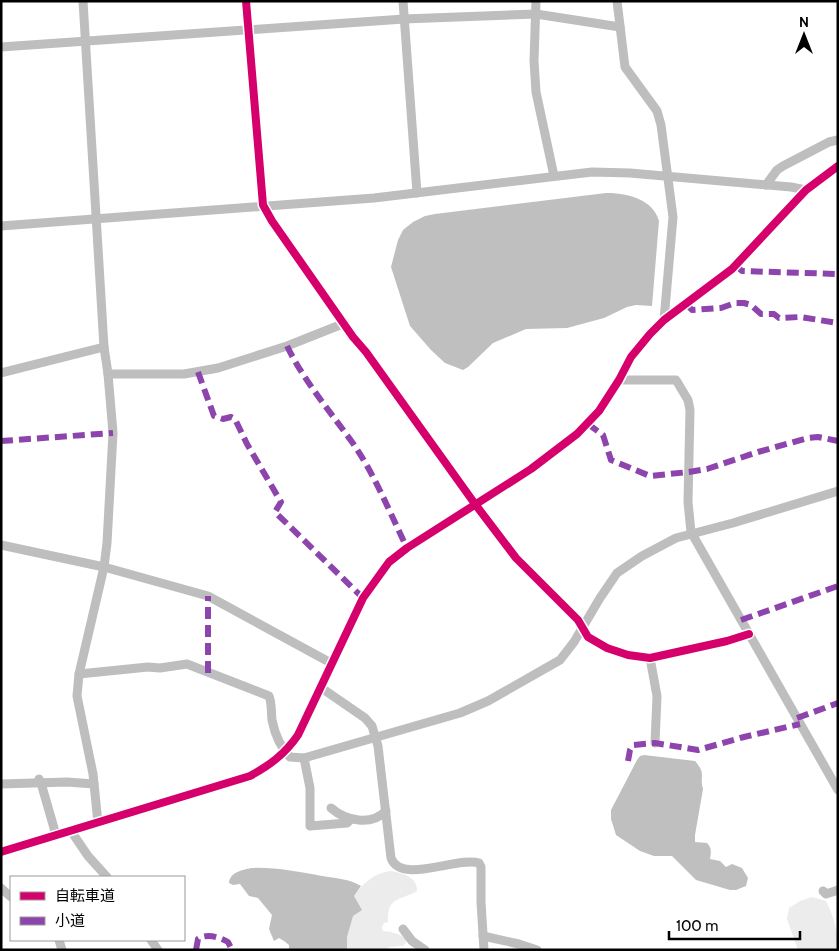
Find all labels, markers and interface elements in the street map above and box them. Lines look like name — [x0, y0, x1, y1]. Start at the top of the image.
north arrow — [779, 10, 829, 60]
text: N — [799, 13, 809, 31]
legend — [10, 876, 185, 941]
text: 自転車道 — [55, 887, 115, 905]
scale bar — [669, 908, 800, 940]
text: 小道 — [55, 912, 85, 930]
text: 100 m — [676, 917, 718, 935]

